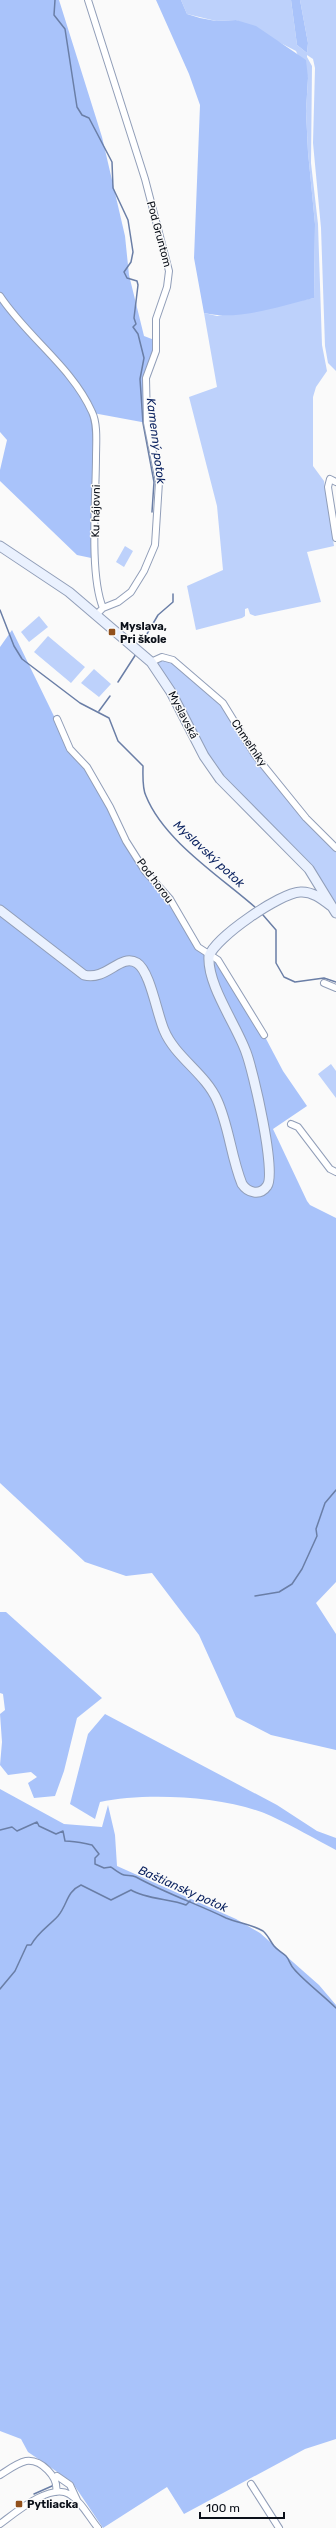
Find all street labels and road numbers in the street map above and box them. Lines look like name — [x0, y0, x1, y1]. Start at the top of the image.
street label: Pod Gruntom — [144, 200, 174, 269]
street label: Ku hájovni — [89, 484, 103, 538]
street label: Myslavská — [165, 689, 201, 741]
street label: Chmeľníky — [228, 717, 270, 769]
street label: Pod horou — [134, 856, 176, 906]

